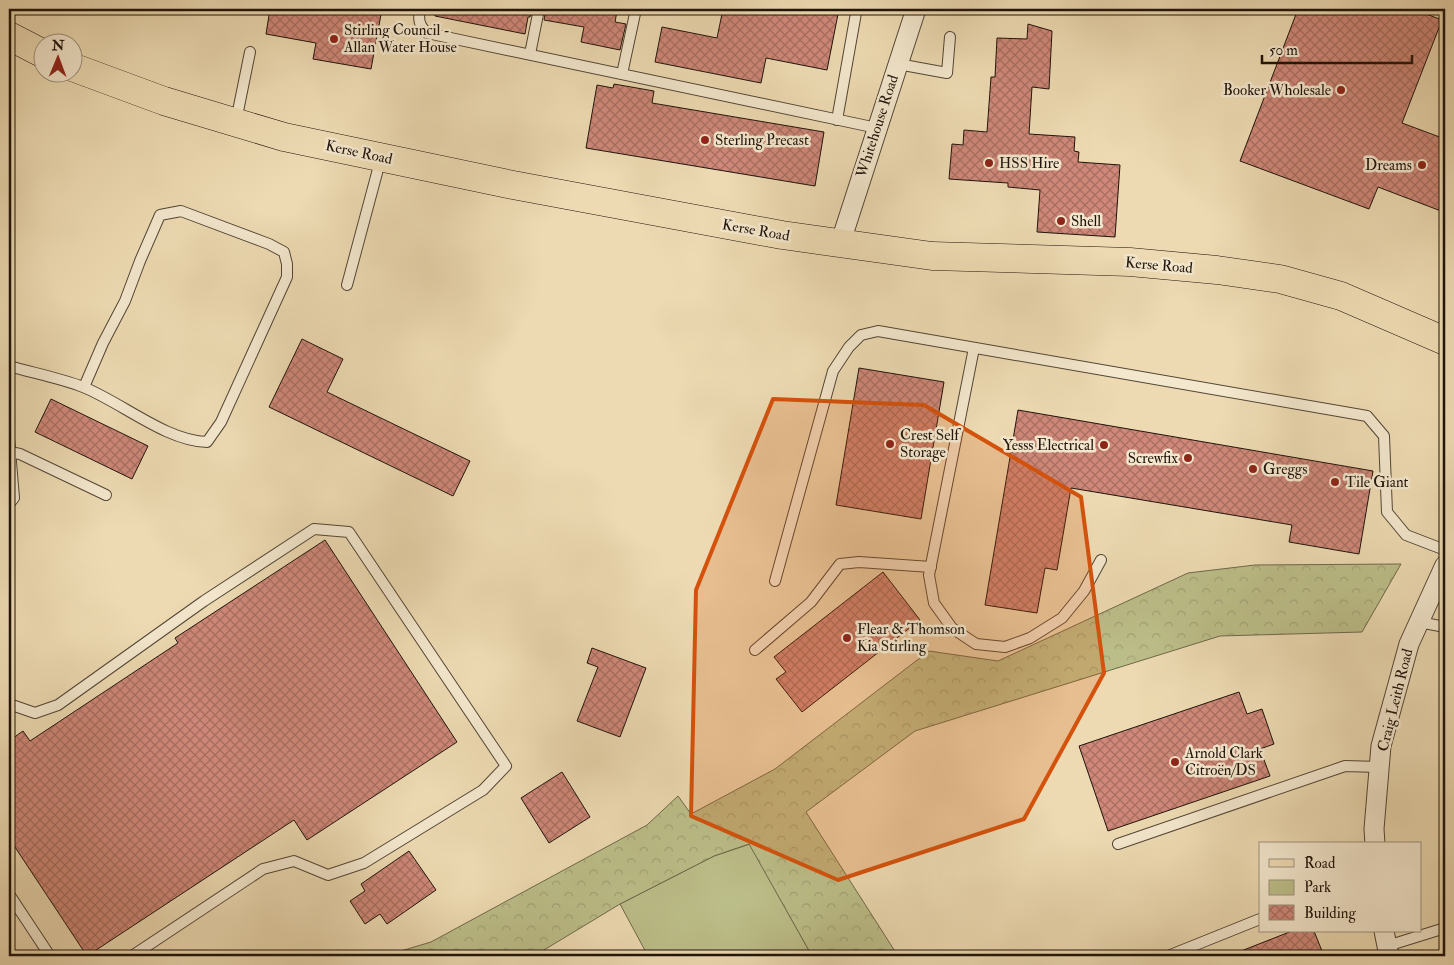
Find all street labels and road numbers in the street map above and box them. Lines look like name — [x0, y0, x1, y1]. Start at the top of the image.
street label: Whitehouse Road — [852, 72, 903, 181]
street label: Kerse Road — [324, 136, 395, 169]
street label: Kerse Road — [721, 215, 792, 246]
street label: Kerse Road — [1124, 253, 1194, 278]
street label: Craig Leith Road — [1374, 646, 1418, 754]

